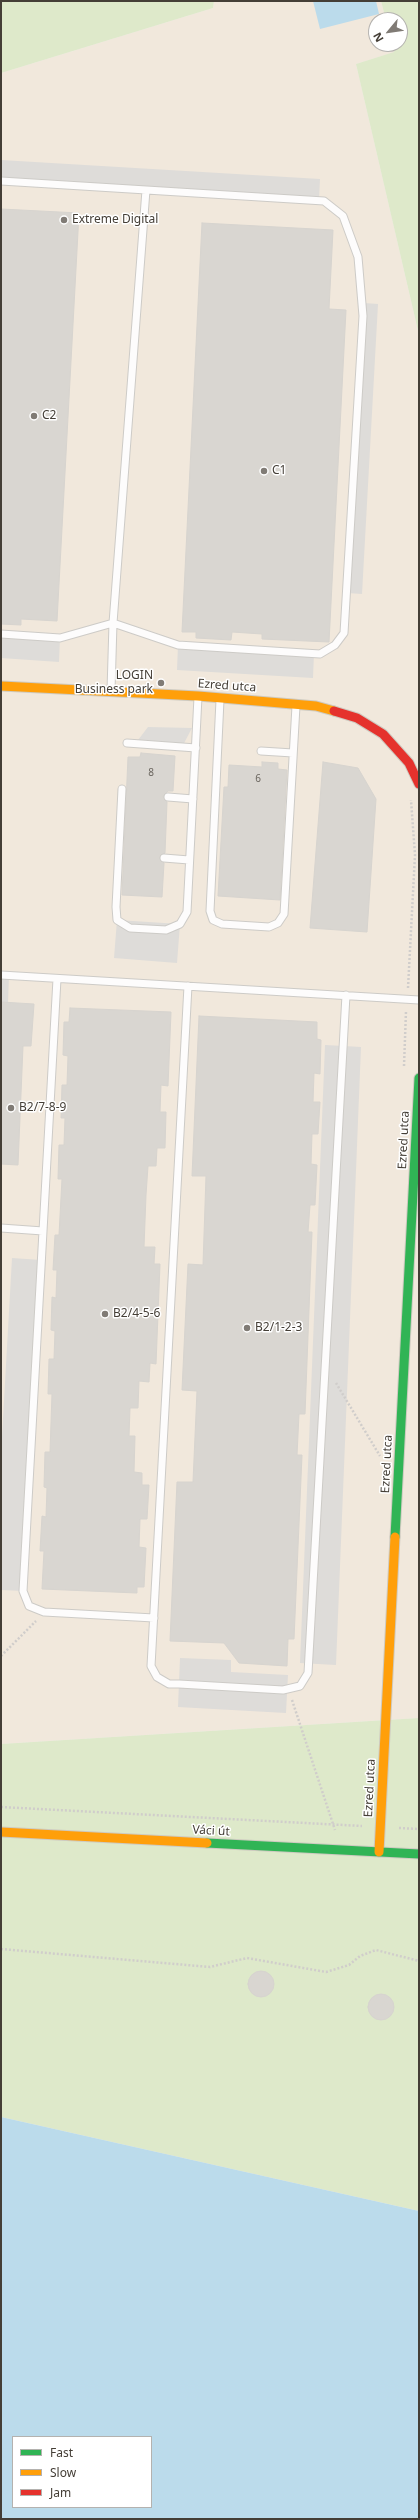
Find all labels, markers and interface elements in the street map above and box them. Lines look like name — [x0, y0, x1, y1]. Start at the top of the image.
north arrow — [368, 12, 408, 52]
text: N — [369, 30, 387, 45]
place label: Extreme Digital — [72, 213, 158, 227]
marker: Extreme Digital — [59, 215, 69, 225]
place label: C2 — [42, 409, 56, 423]
marker: C2 — [29, 411, 39, 421]
place label: C1 — [272, 464, 286, 478]
marker: C1 — [259, 466, 269, 476]
place label: LOGIN Business park — [75, 669, 153, 697]
street label: Ezred utca — [197, 677, 257, 695]
marker: LOGIN Business park — [156, 678, 166, 688]
house number: 8 — [148, 767, 154, 779]
house number: 6 — [255, 773, 261, 785]
place label: B2/7-8-9 — [19, 1101, 66, 1115]
marker: B2/7-8-9 — [6, 1103, 16, 1113]
street label: Ezred utca — [395, 1110, 413, 1170]
place label: B2/4-5-6 — [113, 1307, 160, 1321]
marker: B2/4-5-6 — [100, 1309, 110, 1319]
place label: B2/1-2-3 — [255, 1321, 302, 1335]
marker: B2/1-2-3 — [242, 1323, 252, 1333]
street label: Ezred utca — [378, 1434, 396, 1494]
street label: Ezred utca — [361, 1758, 379, 1818]
street label: Váci út — [192, 1823, 230, 1839]
legend — [12, 2436, 152, 2508]
text: Fast — [50, 2444, 73, 2461]
text: Slow — [50, 2464, 76, 2481]
text: Jam — [50, 2484, 71, 2501]

